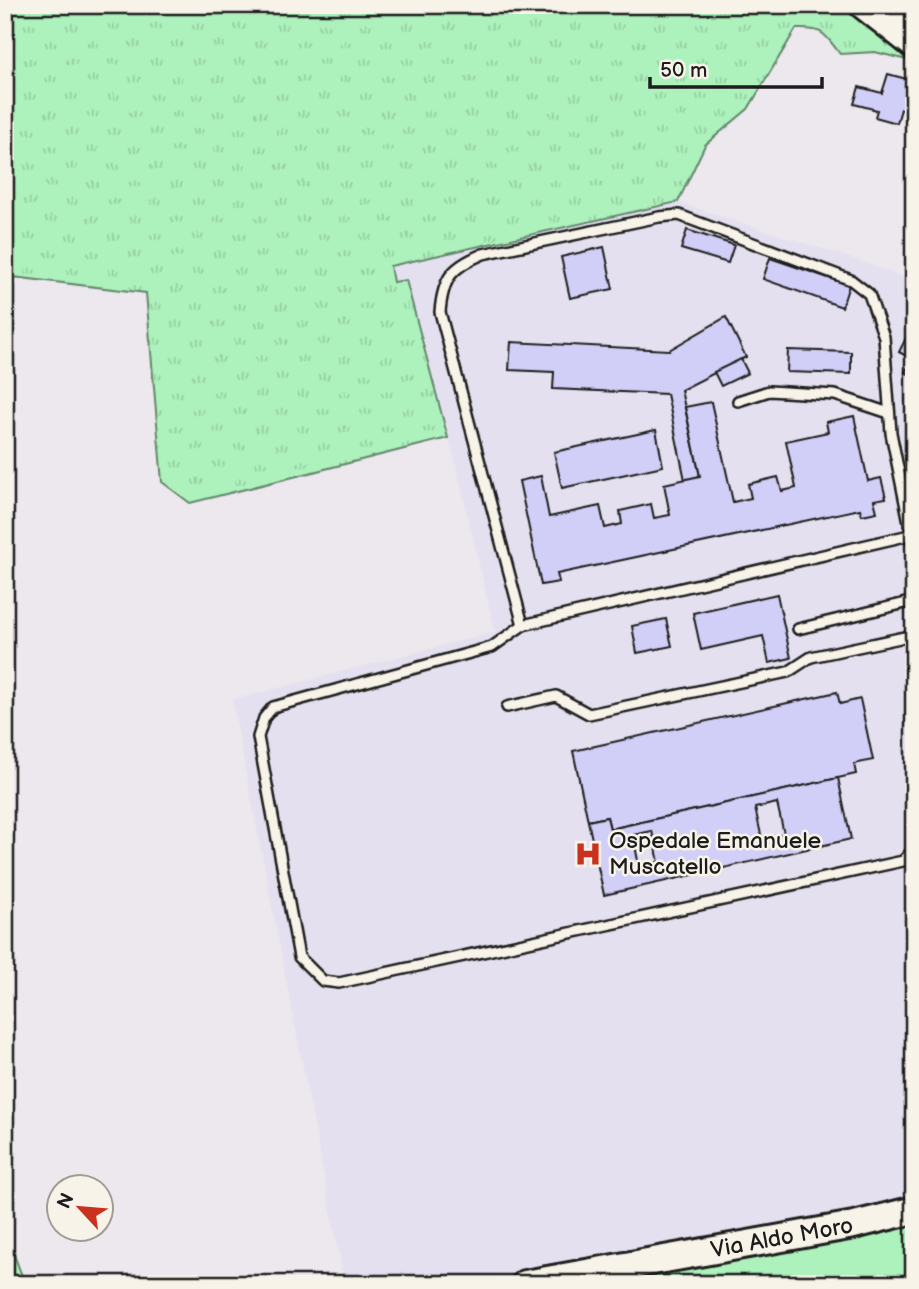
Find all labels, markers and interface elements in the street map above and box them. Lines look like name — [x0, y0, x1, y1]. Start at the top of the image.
scale bar — [650, 46, 821, 90]
text: 50 m — [660, 58, 707, 83]
place label: Ospedale Emanuele Muscatello — [609, 827, 821, 881]
hospital icon: Ospedale Emanuele Muscatello — [573, 839, 603, 869]
north arrow — [46, 1174, 116, 1244]
text: N — [53, 1190, 80, 1213]
street label: Via Aldo Moro — [708, 1211, 855, 1264]

